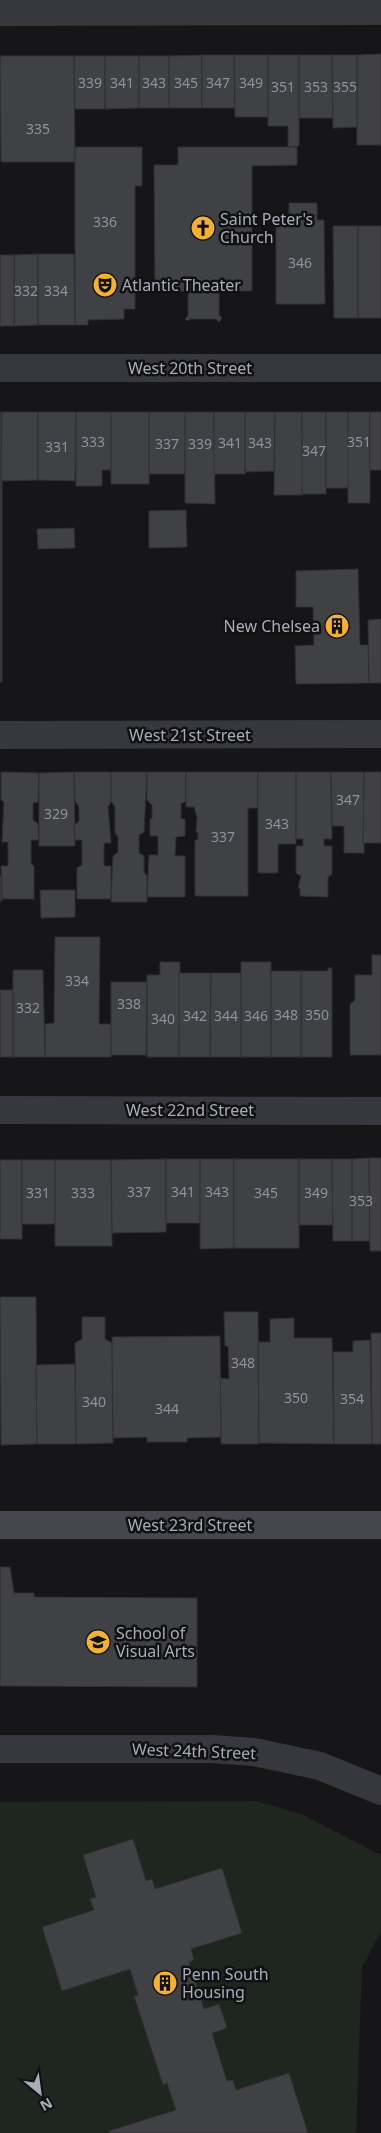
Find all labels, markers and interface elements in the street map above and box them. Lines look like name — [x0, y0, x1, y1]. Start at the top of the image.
house number: 339 — [78, 73, 102, 92]
house number: 341 — [110, 73, 134, 92]
house number: 343 — [142, 73, 166, 92]
house number: 345 — [174, 73, 198, 92]
house number: 347 — [206, 73, 230, 92]
house number: 349 — [239, 73, 263, 92]
house number: 351 — [271, 77, 295, 96]
house number: 353 — [304, 77, 328, 96]
house number: 355 — [333, 77, 357, 96]
house number: 335 — [26, 119, 50, 138]
place label: Saint Peter's Church — [220, 208, 313, 248]
house number: 336 — [93, 212, 117, 231]
church icon: Saint Peter's Church — [190, 215, 216, 241]
house number: 346 — [288, 253, 312, 272]
theatre icon: Atlantic Theater — [92, 272, 118, 298]
place label: Atlantic Theater — [122, 274, 241, 296]
house number: 332 — [14, 281, 38, 300]
house number: 334 — [44, 281, 68, 300]
street label: West 20th Street — [128, 357, 252, 379]
house number: 333 — [81, 432, 105, 451]
house number: 351 — [347, 432, 371, 451]
house number: 341 — [218, 433, 242, 452]
house number: 343 — [248, 433, 272, 452]
house number: 337 — [155, 434, 179, 453]
house number: 339 — [188, 434, 212, 453]
house number: 331 — [45, 437, 69, 456]
house number: 347 — [302, 441, 326, 460]
building icon: New Chelsea — [324, 613, 350, 639]
place label: New Chelsea — [224, 615, 320, 637]
street label: West 21st Street — [129, 724, 251, 746]
house number: 347 — [336, 790, 360, 809]
house number: 329 — [44, 804, 68, 823]
house number: 343 — [265, 814, 289, 833]
house number: 337 — [211, 827, 235, 846]
house number: 334 — [65, 971, 89, 990]
house number: 338 — [117, 994, 141, 1013]
house number: 332 — [16, 998, 40, 1017]
house number: 348 — [274, 1005, 298, 1024]
house number: 350 — [305, 1005, 329, 1024]
house number: 342 — [183, 1006, 207, 1025]
house number: 344 — [214, 1006, 238, 1025]
house number: 346 — [244, 1006, 268, 1025]
house number: 340 — [151, 1009, 175, 1028]
street label: West 22nd Street — [126, 1099, 254, 1121]
house number: 337 — [127, 1182, 151, 1201]
house number: 341 — [171, 1182, 195, 1201]
house number: 343 — [205, 1182, 229, 1201]
house number: 331 — [26, 1183, 50, 1202]
house number: 333 — [71, 1183, 95, 1202]
house number: 345 — [254, 1183, 278, 1202]
house number: 349 — [304, 1183, 328, 1202]
house number: 353 — [349, 1191, 373, 1210]
house number: 348 — [231, 1353, 255, 1372]
house number: 350 — [284, 1388, 308, 1407]
house number: 354 — [340, 1389, 364, 1408]
house number: 340 — [82, 1392, 106, 1411]
house number: 344 — [155, 1399, 179, 1418]
street label: West 23rd Street — [128, 1514, 252, 1536]
place label: School of Visual Arts — [116, 1622, 195, 1662]
school or university icon: School of Visual Arts — [85, 1629, 111, 1655]
street label: West 24th Street — [132, 1738, 257, 1764]
place label: Penn South Housing — [182, 1963, 269, 2003]
building icon: Penn South Housing — [152, 1970, 178, 1996]
north arrow — [15, 2068, 65, 2118]
text: N — [37, 2094, 56, 2116]

